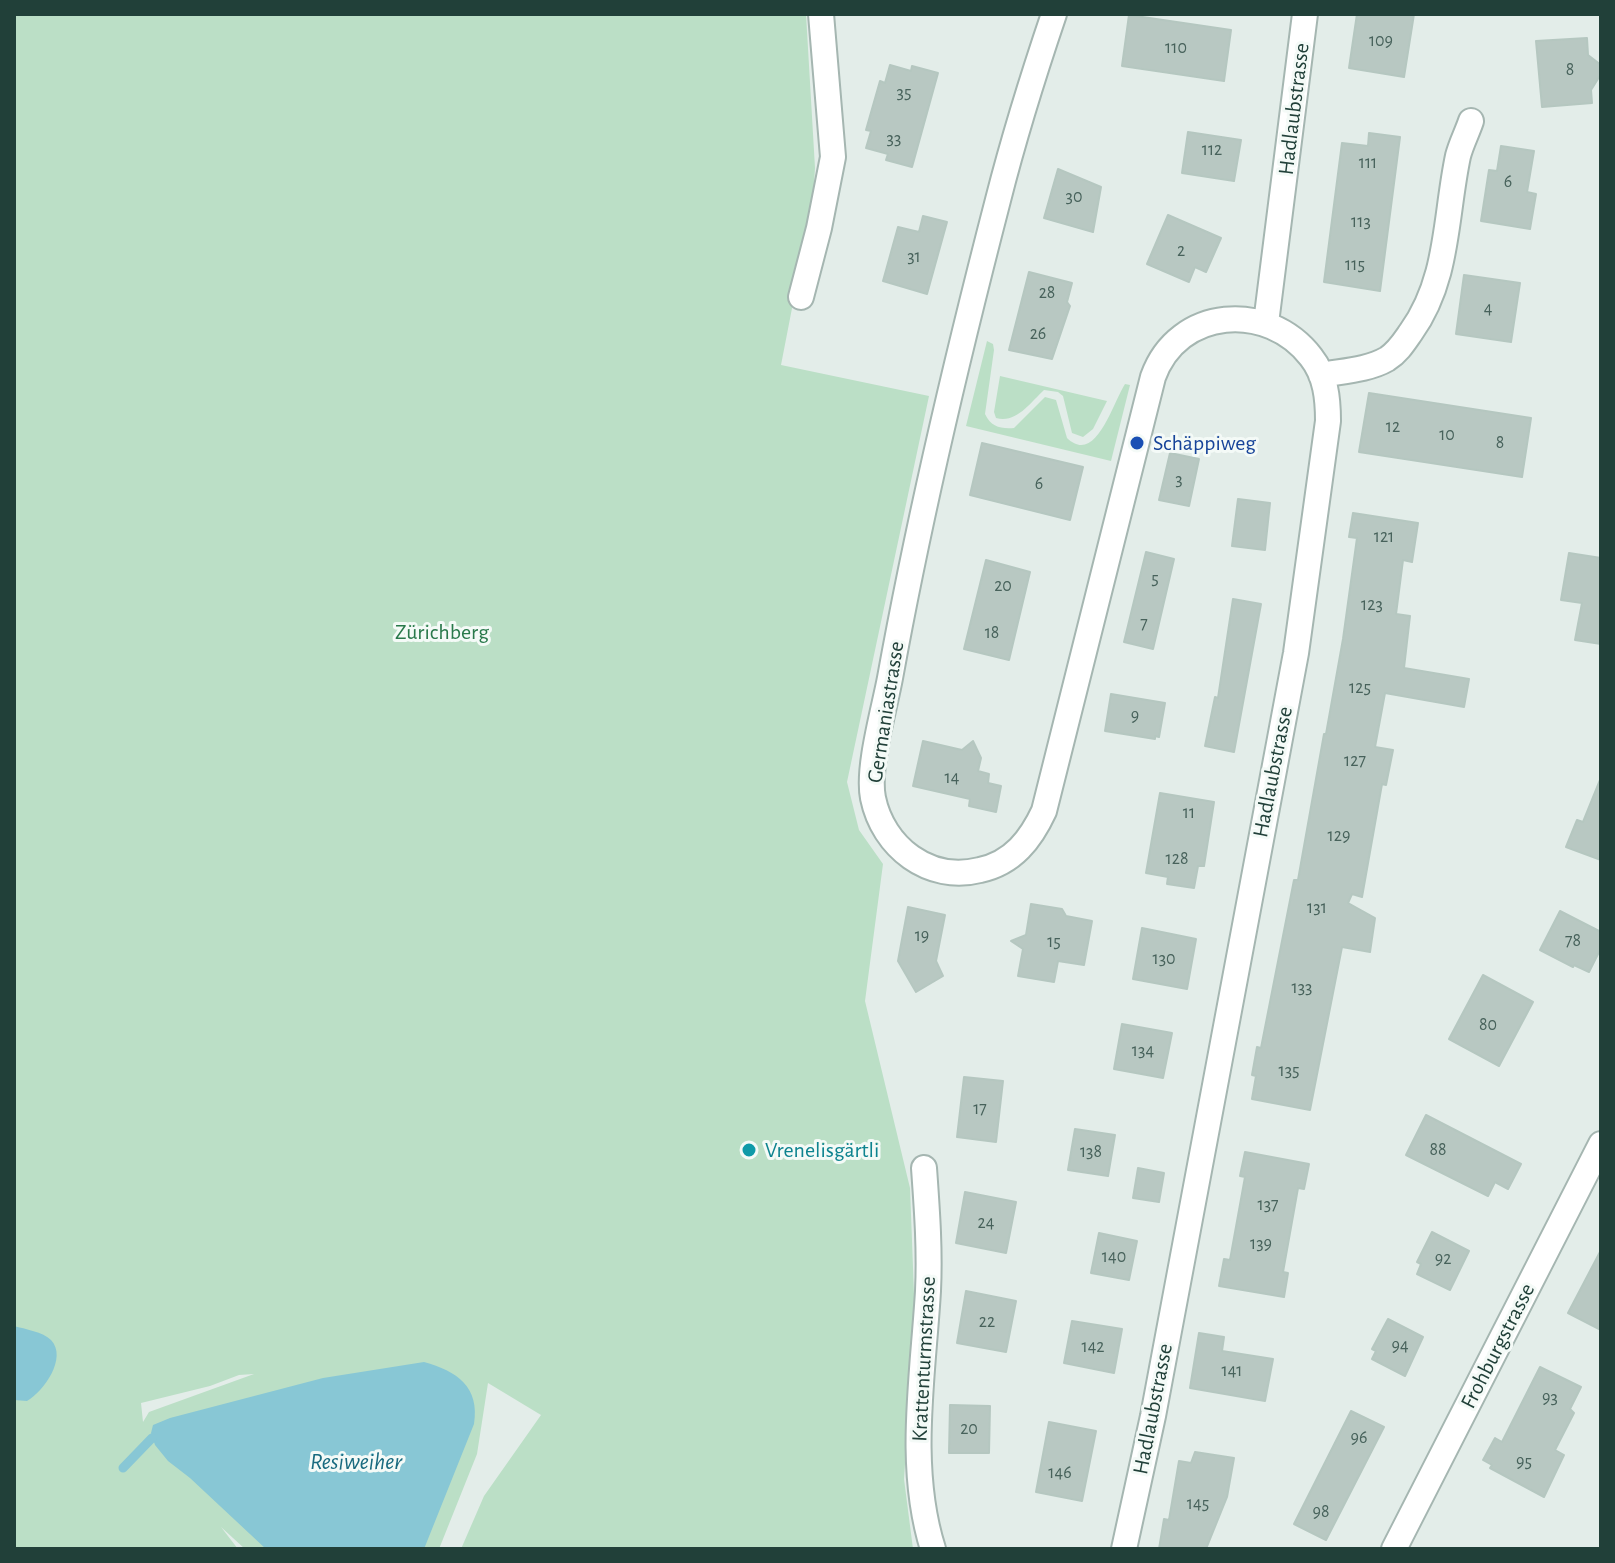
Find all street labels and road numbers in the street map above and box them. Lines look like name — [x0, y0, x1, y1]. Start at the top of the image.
street label: Hadlaubstrasse — [1273, 41, 1315, 177]
street label: Germaniastrasse — [862, 639, 910, 785]
street label: Hadlaubstrasse — [1247, 704, 1299, 840]
street label: Krattenturmstrasse — [906, 1276, 942, 1442]
street label: Frohburgstrasse — [1455, 1279, 1541, 1413]
street label: Hadlaubstrasse — [1127, 1341, 1179, 1477]

